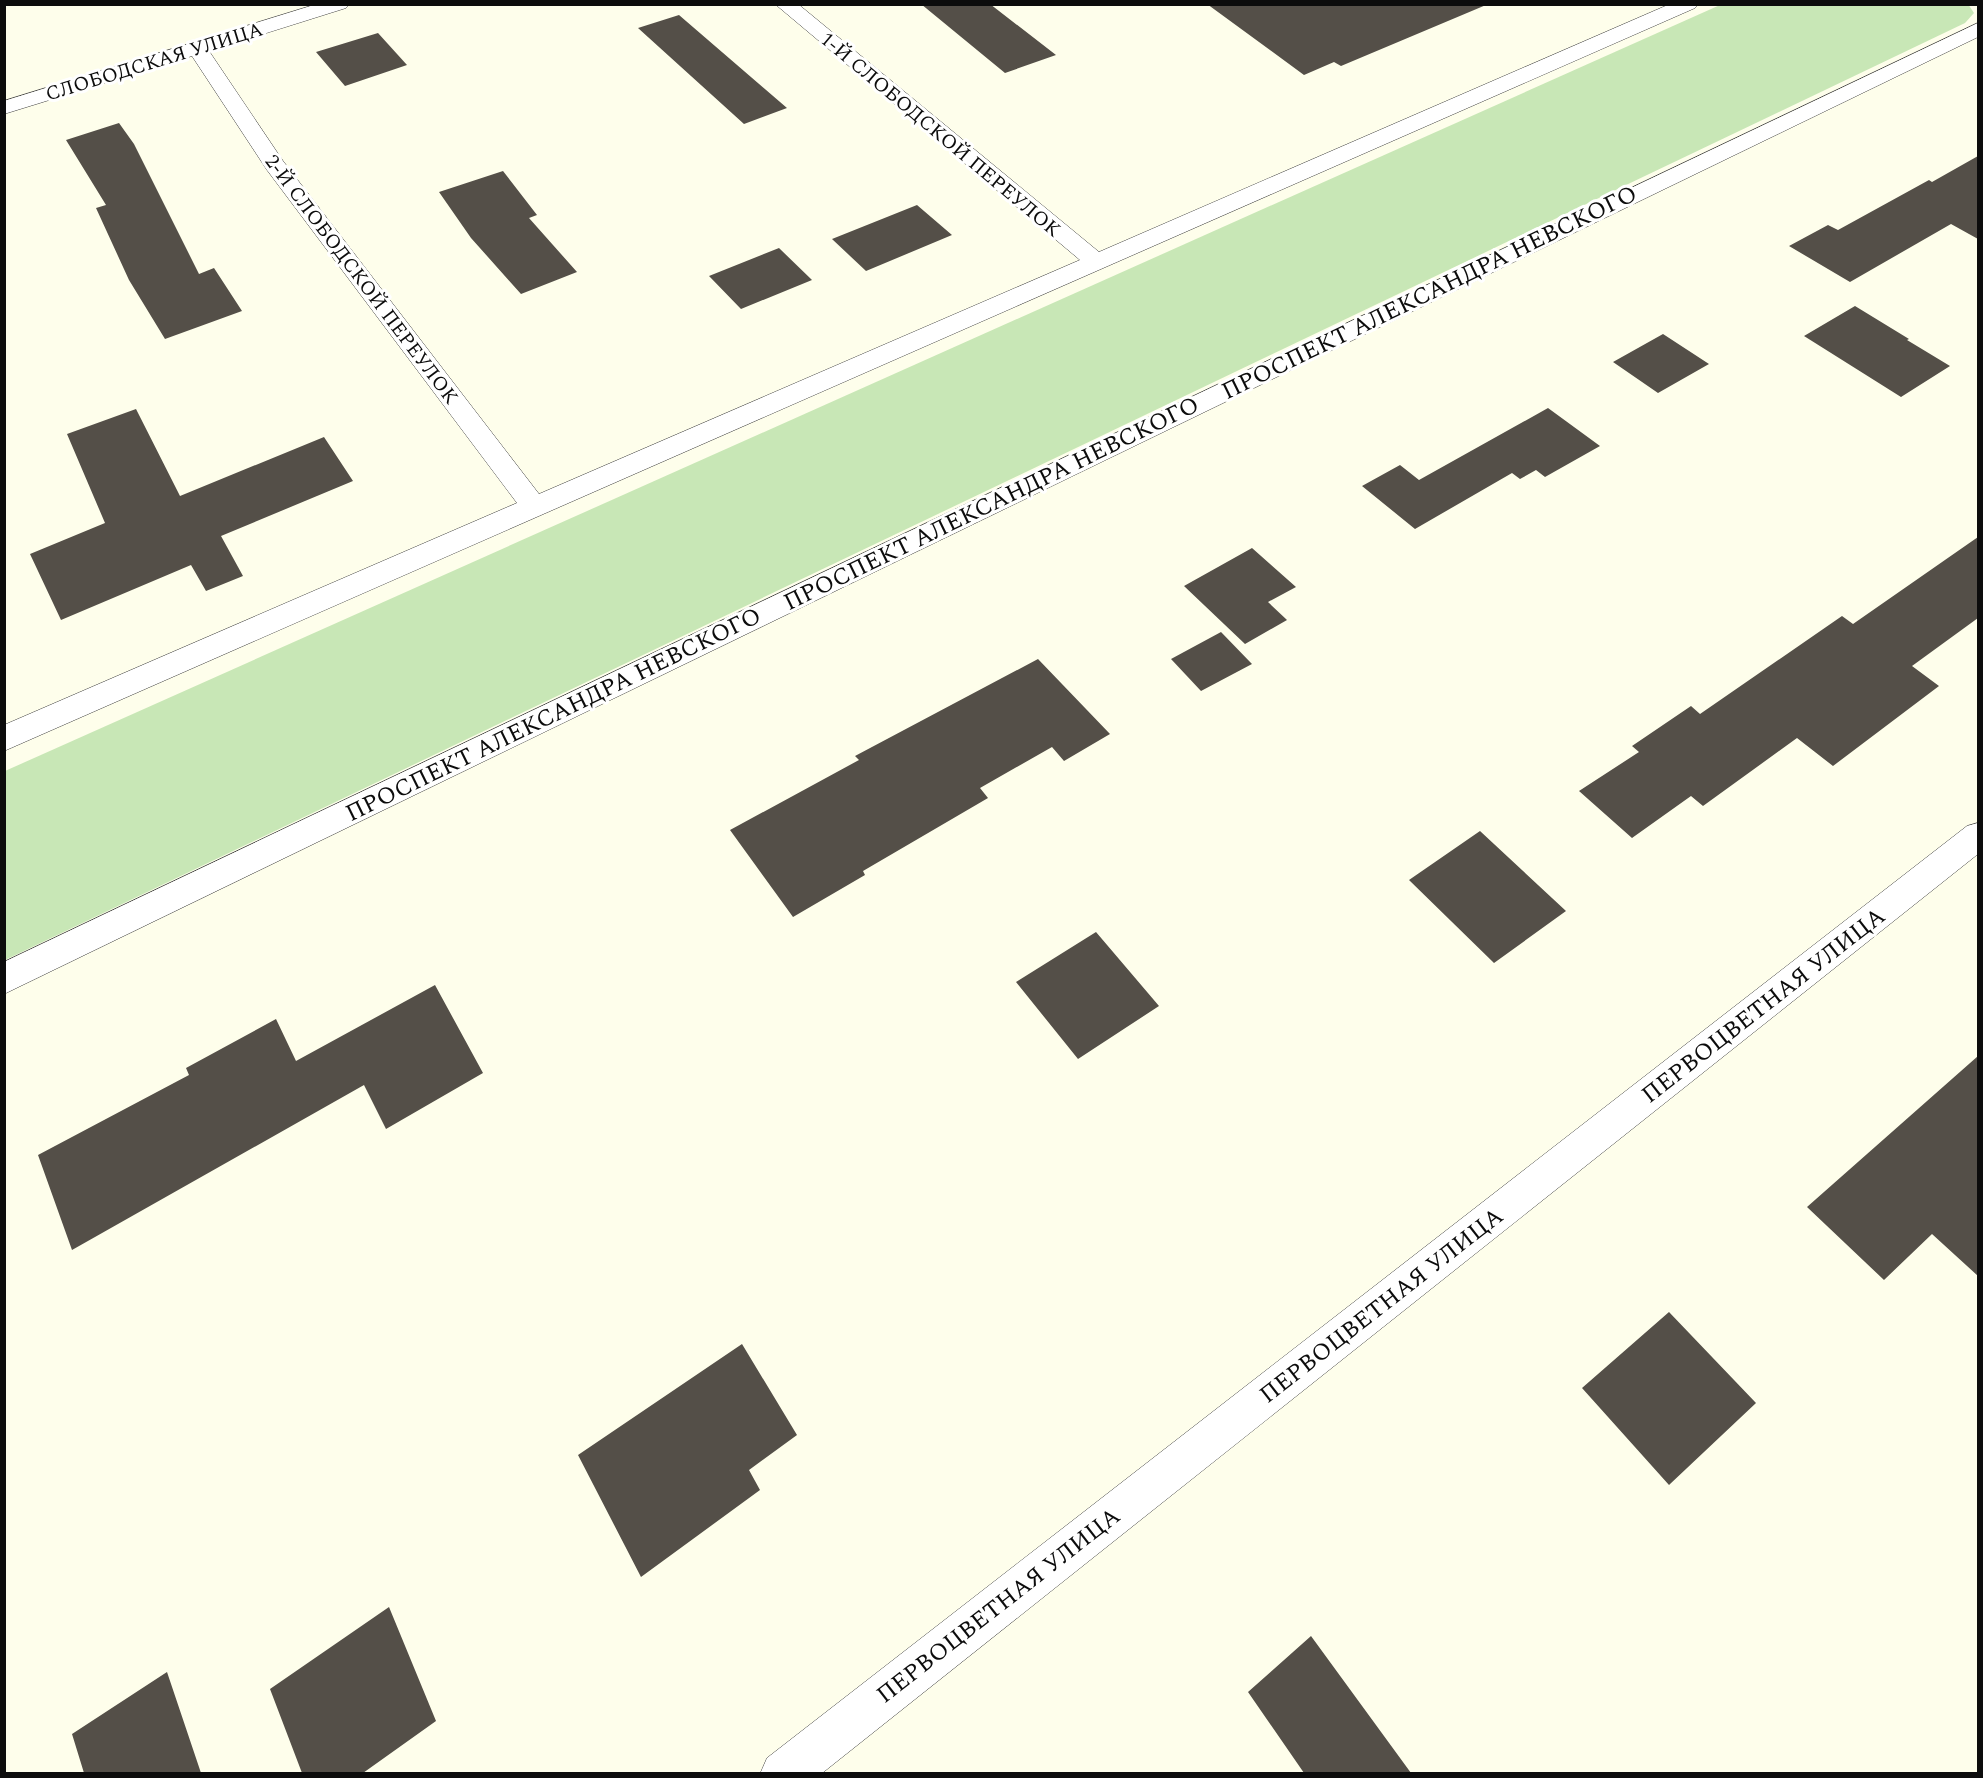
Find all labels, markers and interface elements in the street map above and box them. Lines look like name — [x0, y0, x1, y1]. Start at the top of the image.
street label: СЛОБОДСКАЯ УЛИЦА — [42, 15, 267, 109]
street label: 1-Й СЛОБОДСКОЙ ПЕРЕУЛОК — [813, 25, 1068, 245]
street label: 2-Й СЛОБОДСКОЙ ПЕРЕУЛОК — [257, 148, 466, 411]
street label: ПРОСПЕКТ АЛЕКСАНДРА НЕВСКОГО — [1215, 176, 1643, 410]
street label: ПРОСПЕКТ АЛЕКСАНДРА НЕВСКОГО — [777, 387, 1205, 621]
street label: ПРОСПЕКТ АЛЕКСАНДРА НЕВСКОГО — [339, 598, 767, 832]
street label: ПЕРВОЦВЕТНАЯ УЛИЦА — [1634, 899, 1893, 1113]
street label: ПЕРВОЦВЕТНАЯ УЛИЦА — [1252, 1199, 1511, 1413]
street label: ПЕРВОЦВЕТНАЯ УЛИЦА — [869, 1499, 1128, 1713]

